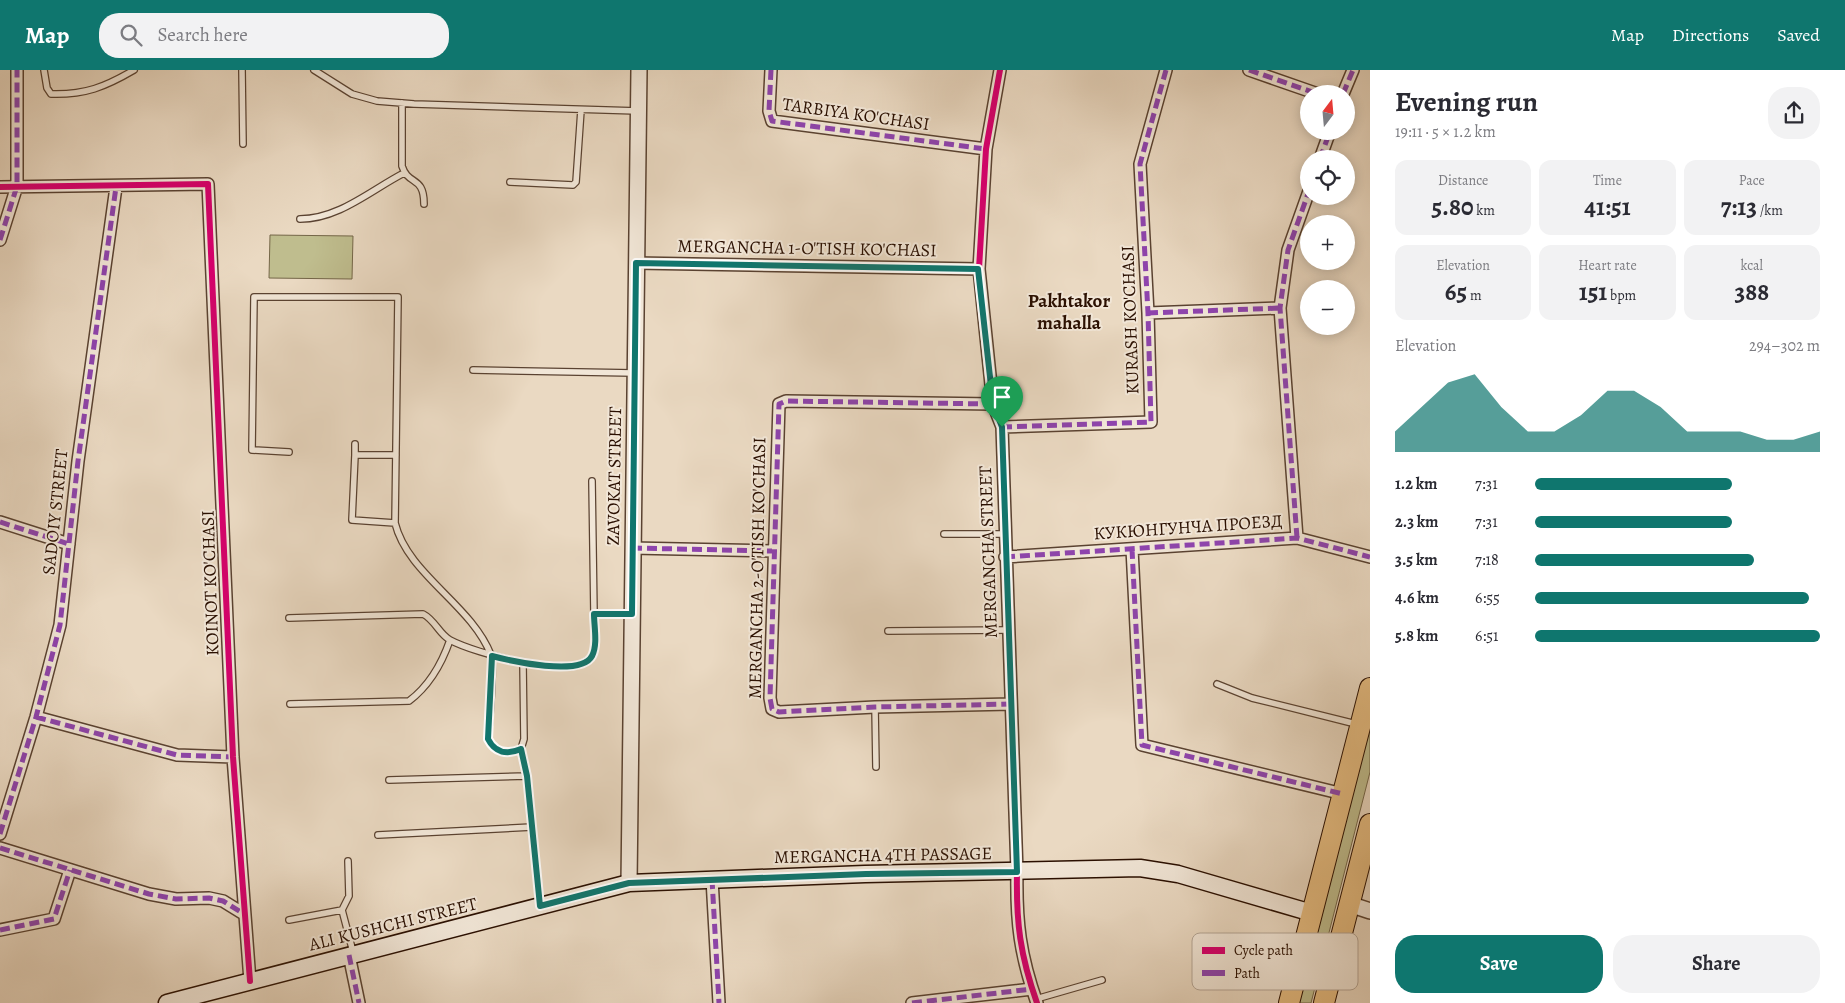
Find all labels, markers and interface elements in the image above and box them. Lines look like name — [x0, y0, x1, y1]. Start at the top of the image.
search box — [99, 13, 449, 58]
text: Map — [25, 19, 69, 51]
icon: search — [117, 21, 145, 49]
text: Search here — [157, 22, 248, 48]
text: Map — [1611, 23, 1644, 47]
text: Directions — [1672, 23, 1749, 47]
text: Saved — [1777, 23, 1820, 47]
text: Evening run — [1395, 83, 1538, 121]
north arrow — [1300, 85, 1355, 140]
map controls — [1300, 85, 1355, 335]
button: share — [1768, 87, 1820, 139]
street label: TARBIYA KO'CHASI — [781, 92, 931, 136]
text: 19:11 · 5 × 1.2 km — [1395, 121, 1496, 143]
button: locate — [1300, 150, 1355, 205]
text: Distance — [1438, 171, 1488, 190]
text: Time — [1593, 171, 1622, 190]
text: Pace — [1739, 171, 1765, 190]
text: 5.80 — [1431, 190, 1474, 224]
text: 41:51 — [1584, 190, 1631, 224]
text: 7:13 — [1721, 190, 1757, 224]
text: km — [1474, 201, 1495, 220]
text: /km — [1757, 201, 1783, 220]
button: + — [1300, 215, 1355, 270]
street label: MERGANCHA 1-O'TISH KO'CHASI — [677, 234, 937, 262]
street label: KURASH KO'CHASI — [1115, 245, 1145, 395]
text: Elevation — [1436, 256, 1490, 275]
text: Heart rate — [1578, 256, 1637, 275]
text: kcal — [1741, 256, 1763, 275]
text: 65 — [1445, 275, 1467, 309]
text: 151 — [1579, 275, 1607, 309]
text: 388 — [1734, 275, 1769, 309]
button: − — [1300, 280, 1355, 335]
text: m — [1467, 286, 1482, 305]
text: bpm — [1607, 286, 1636, 305]
district label: Pakhtakor mahalla — [1028, 288, 1110, 336]
text: Elevation — [1395, 335, 1456, 357]
text: 294–302 m — [1749, 335, 1820, 357]
pin — [981, 376, 1023, 427]
icon: arrive — [988, 383, 1016, 411]
street label: ZAVOKAT STREET — [601, 406, 627, 546]
street label: MERGANCHA 2-O'TISH KO'CHASI — [743, 437, 771, 699]
street label: SADOIY STREET — [36, 448, 74, 576]
street label: MERGANCHA STREET — [973, 465, 1003, 639]
text: 1.2 km — [1395, 473, 1437, 495]
text: 7:31 — [1475, 473, 1498, 495]
street label: КУКЮНГУНЧА ПРОЕЗД — [1093, 508, 1283, 546]
street label: KOINOT KO'CHASI — [195, 510, 225, 656]
text: 2.3 km — [1395, 511, 1438, 533]
text: 7:31 — [1475, 511, 1498, 533]
text: 3.5 km — [1395, 549, 1438, 571]
text: 7:18 — [1475, 549, 1499, 571]
text: 4.6 km — [1395, 587, 1439, 609]
text: 6:55 — [1475, 587, 1500, 609]
text: 5.8 km — [1395, 625, 1438, 647]
text: 6:51 — [1475, 625, 1499, 647]
street label: MERGANCHA 4TH PASSAGE — [774, 841, 992, 869]
street label: ALI KUSHCHI STREET — [305, 891, 480, 957]
legend — [1192, 933, 1358, 990]
button: Save — [1395, 935, 1603, 993]
button: Share — [1613, 935, 1820, 993]
text: Cycle path — [1234, 941, 1294, 960]
text: Path — [1234, 964, 1261, 983]

